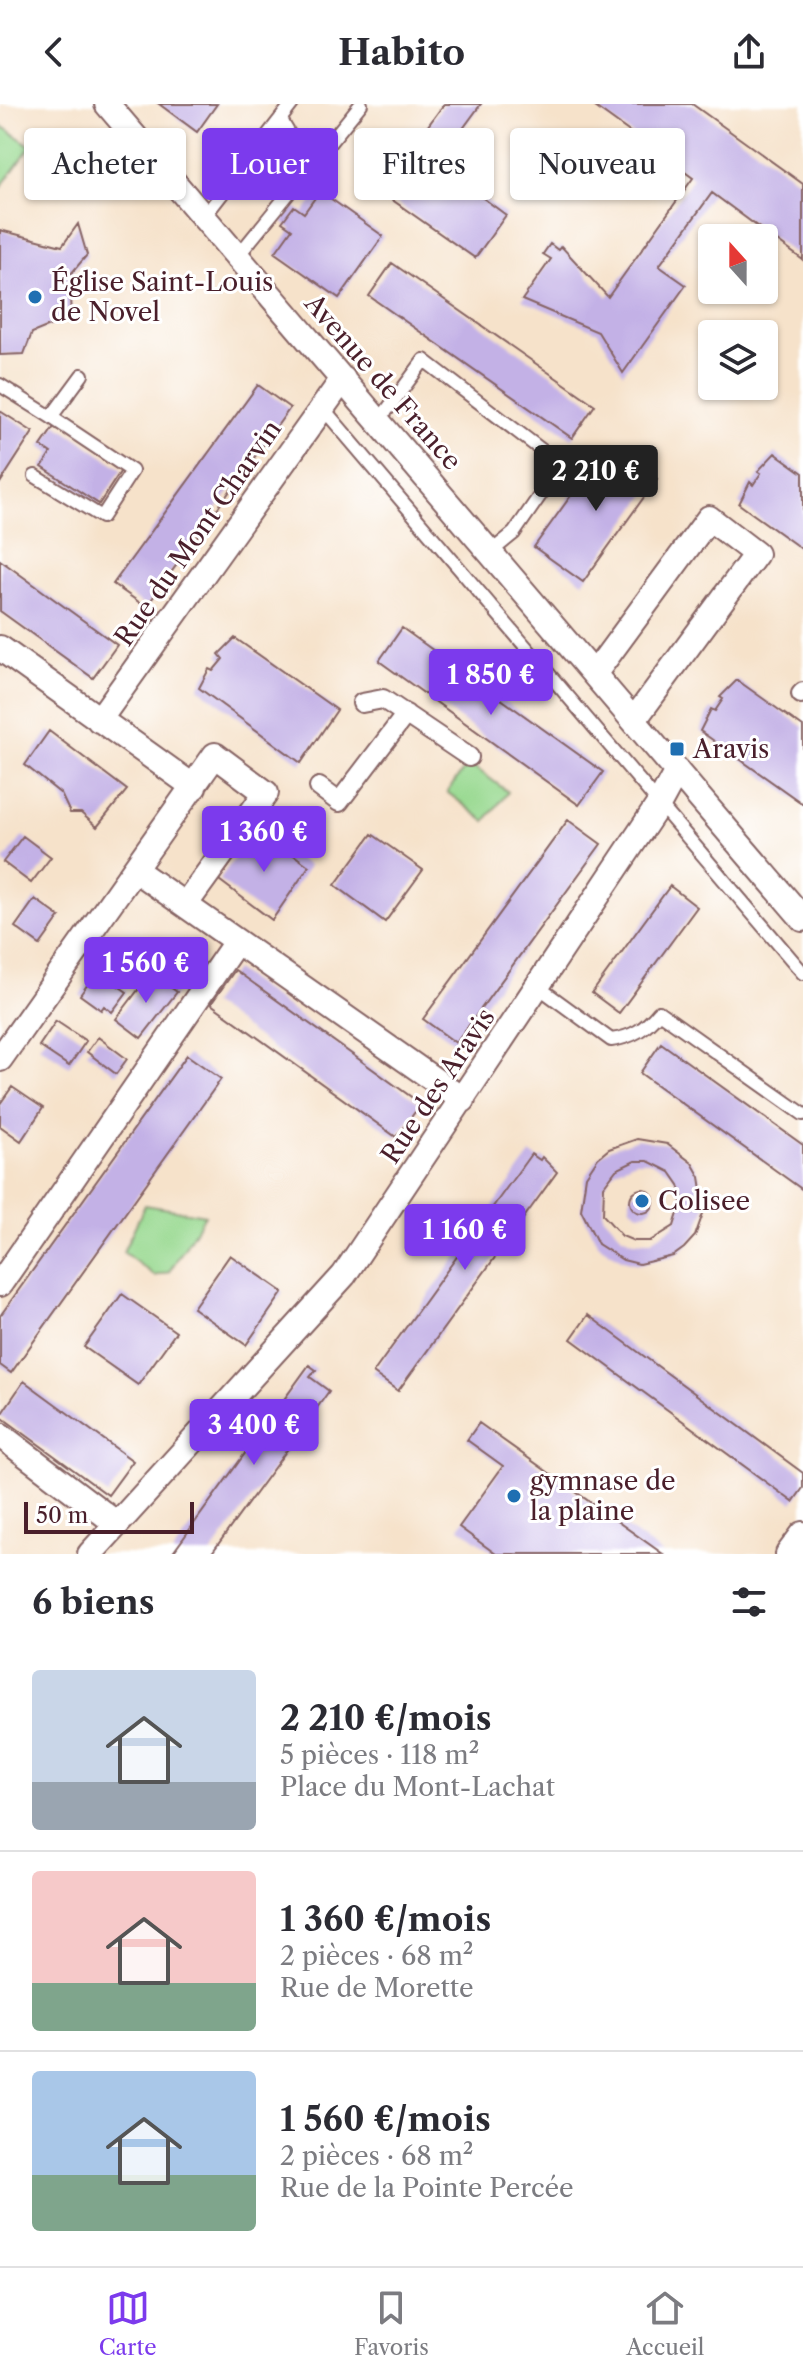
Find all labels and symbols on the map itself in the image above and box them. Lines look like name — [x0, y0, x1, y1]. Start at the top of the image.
north arrow — [698, 224, 778, 304]
place label: Église Saint-Louis de Novel — [51, 266, 273, 328]
street label: Avenue de France — [297, 287, 468, 476]
marker: Église Saint-Louis de Novel — [26, 288, 44, 306]
street label: Rue du Mont Charvin — [108, 414, 288, 652]
pin: 2 210 € — [522, 445, 670, 513]
pin: 1 850 € — [417, 649, 565, 717]
place label: Aravis — [692, 733, 769, 765]
marker: Aravis — [668, 740, 686, 758]
pin: 1 360 € — [190, 806, 338, 874]
pin: 1 560 € — [72, 937, 220, 1005]
street label: Rue des Aravis — [374, 1002, 502, 1170]
place label: Colisee — [658, 1185, 750, 1217]
marker: Colisee — [633, 1192, 651, 1210]
pin: 1 160 € — [391, 1204, 539, 1272]
pin: 3 400 € — [180, 1399, 328, 1467]
place label: gymnase de la plaine — [530, 1465, 676, 1527]
marker: gymnase de la plaine — [505, 1487, 523, 1505]
scale bar — [24, 1498, 194, 1534]

